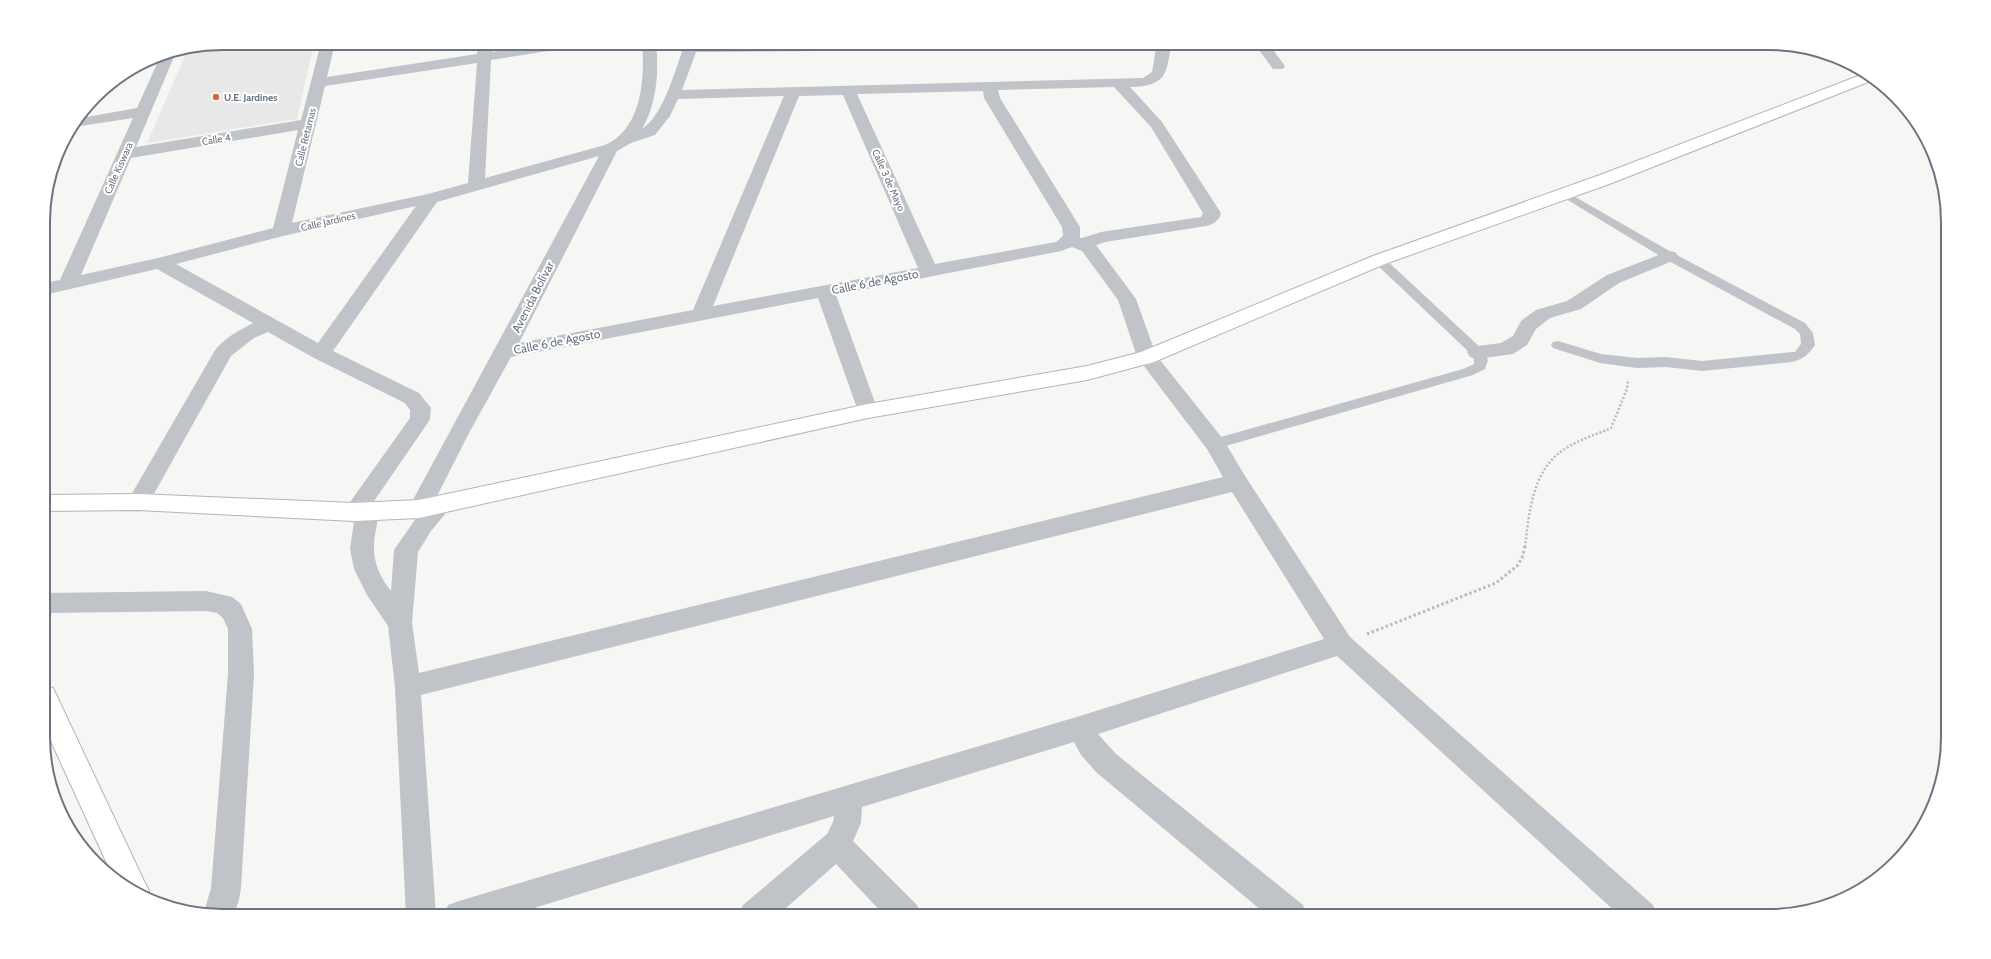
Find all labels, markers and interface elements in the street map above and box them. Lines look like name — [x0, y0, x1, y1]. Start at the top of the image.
place label: U.E. Jardines — [224, 91, 277, 104]
marker: U.E. Jardines — [211, 92, 221, 102]
street label: Calle Retamas — [292, 107, 319, 168]
street label: Calle 4 — [201, 131, 232, 148]
street label: Calle Kiswara — [101, 140, 136, 196]
street label: Calle 3 de Mayo — [869, 147, 908, 214]
street label: Calle Jardines — [299, 209, 357, 234]
street label: Avenida Bolívar — [508, 259, 557, 335]
street label: Calle 6 de Agosto — [830, 266, 920, 297]
street label: Calle 6 de Agosto — [512, 326, 602, 357]

